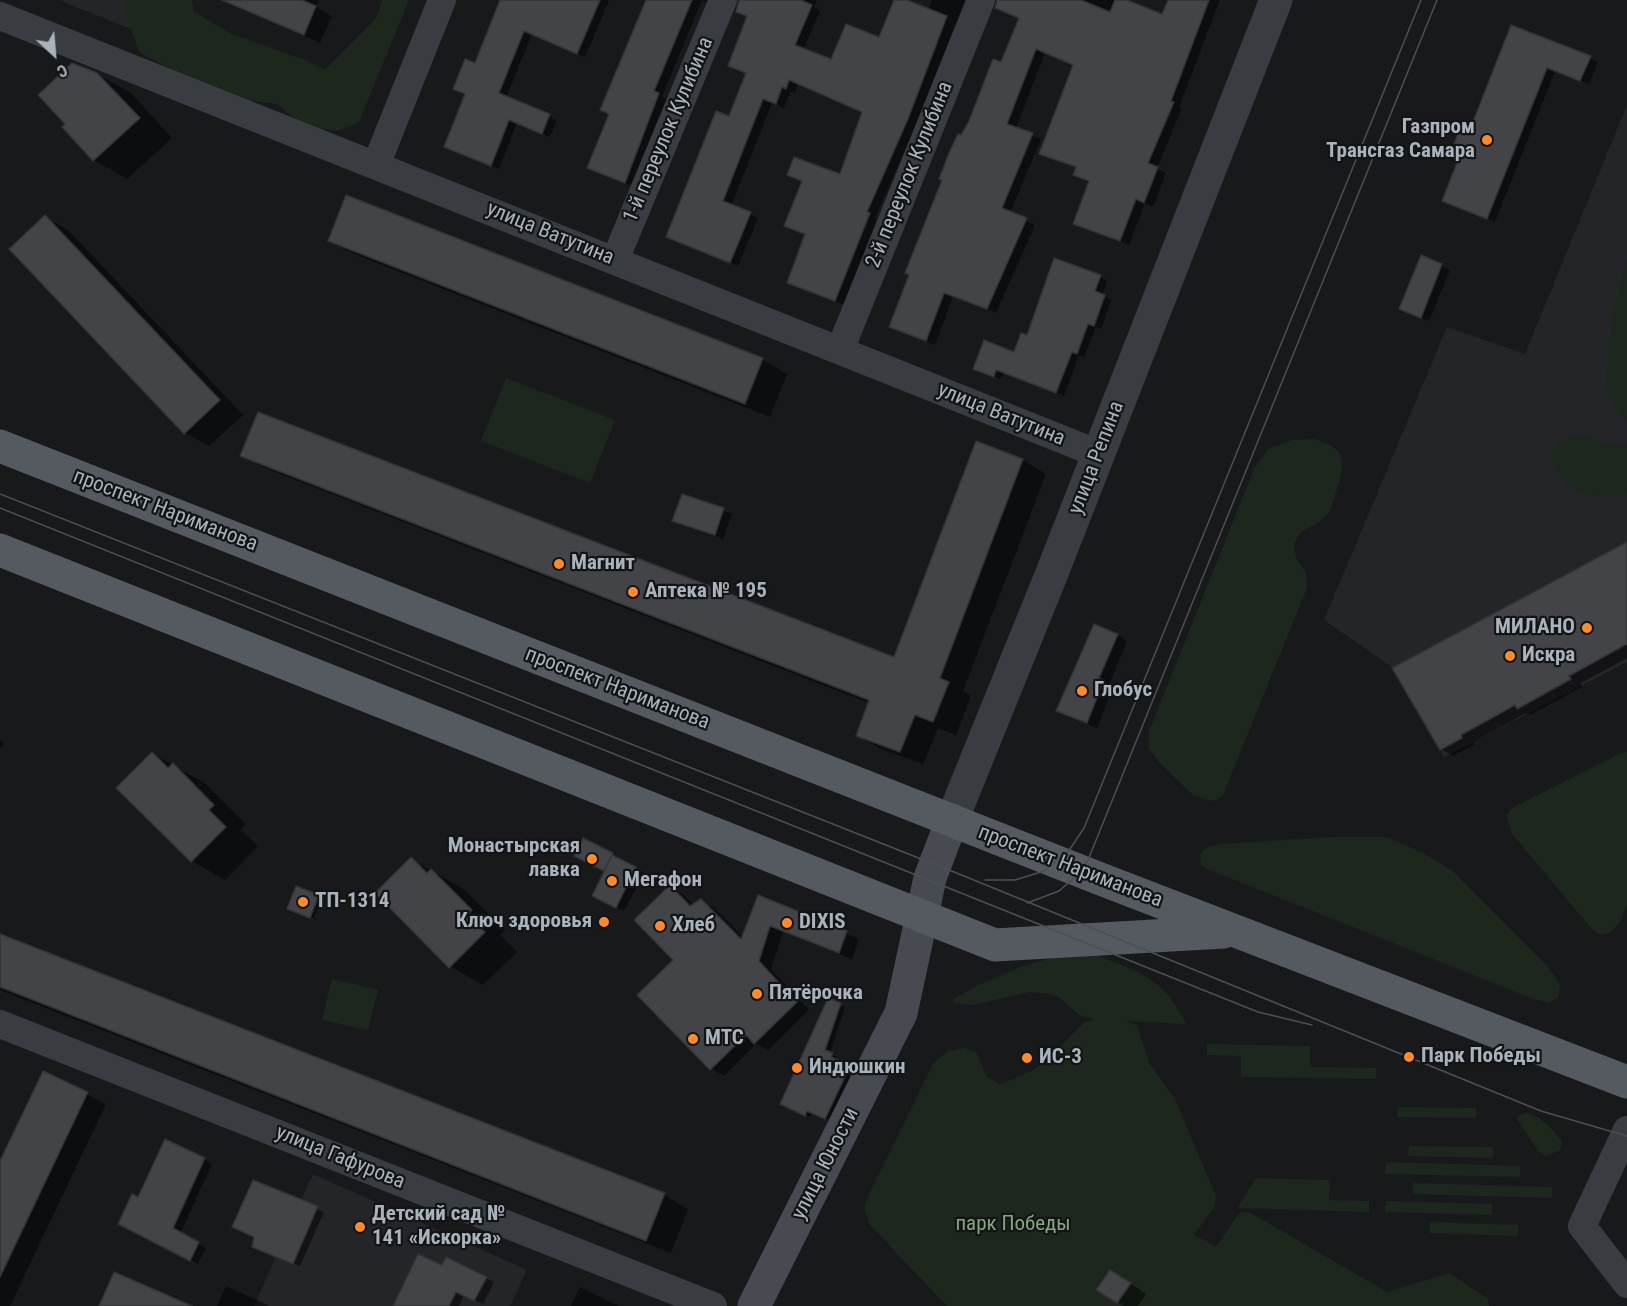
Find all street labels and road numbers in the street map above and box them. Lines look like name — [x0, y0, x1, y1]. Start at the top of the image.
street label: 1-й переулок Кулибина — [619, 34, 719, 226]
street label: 2-й переулок Кулибина — [861, 78, 959, 272]
street label: улица Ватутина — [483, 197, 617, 271]
street label: улица Ватутина — [934, 378, 1068, 452]
street label: улица Репина — [1064, 398, 1130, 518]
street label: проспект Нариманова — [69, 464, 261, 558]
street label: проспект Нариманова — [521, 642, 713, 736]
street label: проспект Нариманова — [974, 820, 1166, 914]
street label: улица Юности — [787, 1104, 865, 1224]
street label: улица Гафурова — [272, 1121, 408, 1195]

